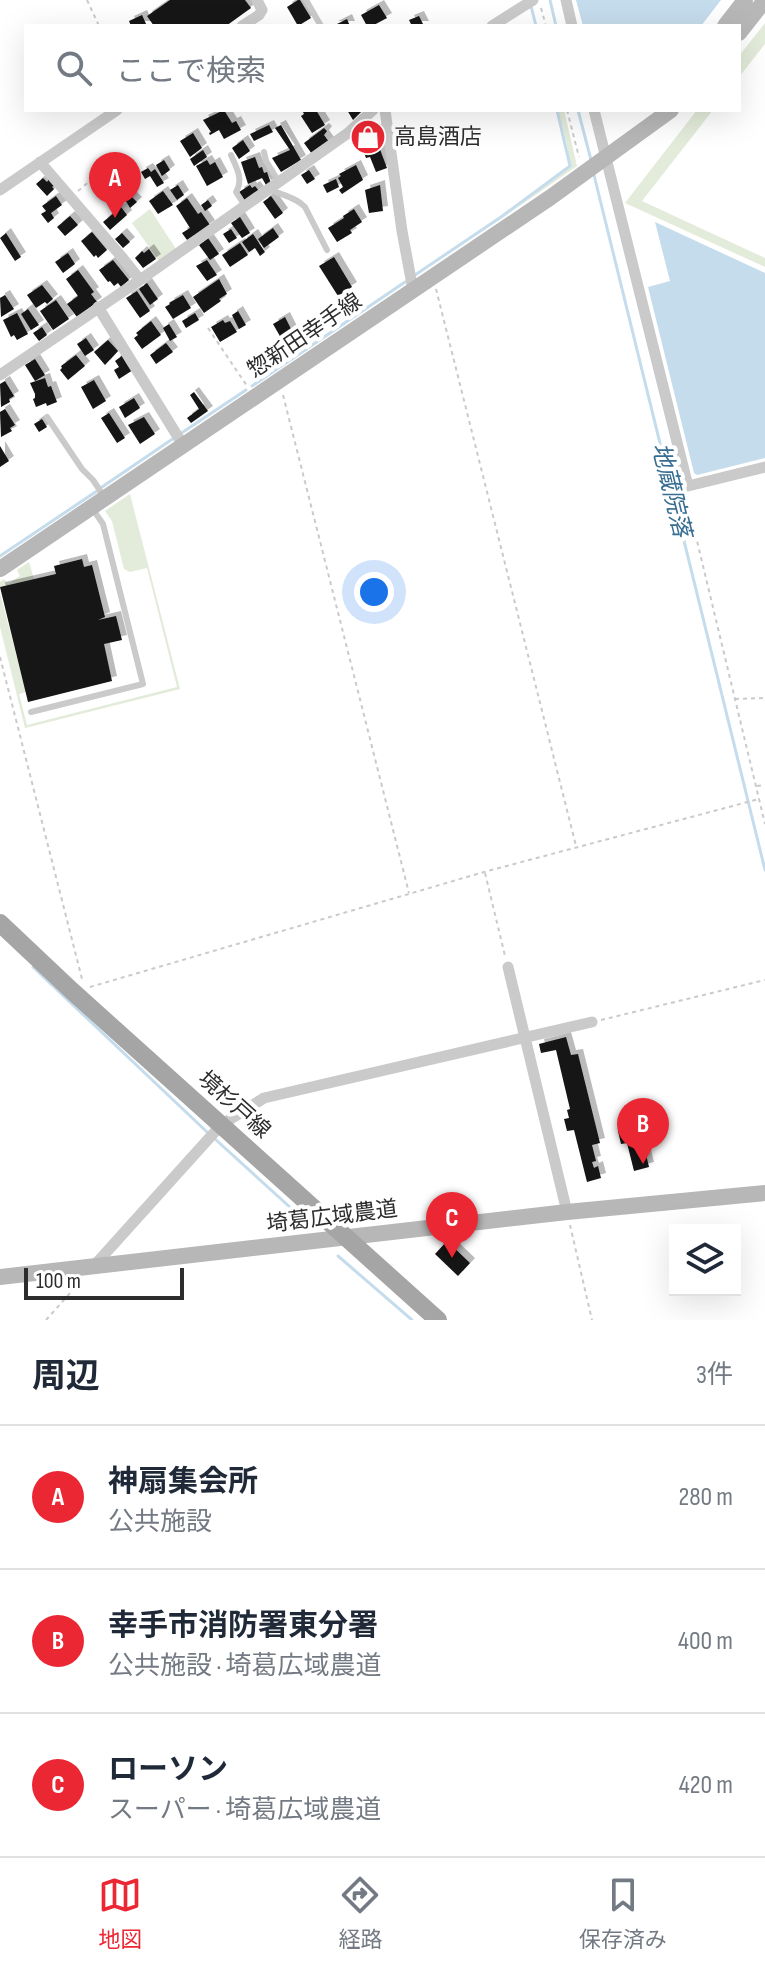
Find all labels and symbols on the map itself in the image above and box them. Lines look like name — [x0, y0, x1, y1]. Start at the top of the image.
shop icon: 高島酒店 — [349, 118, 387, 156]
place label: 高島酒店 — [394, 124, 482, 151]
pin: A — [89, 152, 141, 218]
street label: 惣新田幸手線 — [243, 288, 367, 384]
water label: 地蔵院落 — [645, 440, 698, 544]
your location — [354, 572, 394, 612]
street label: 境杉戸線 — [192, 1066, 276, 1144]
pin: B — [617, 1098, 669, 1164]
pin: C — [426, 1192, 478, 1258]
street label: 埼葛広域農道 — [265, 1196, 399, 1238]
scale bar — [24, 1264, 184, 1300]

